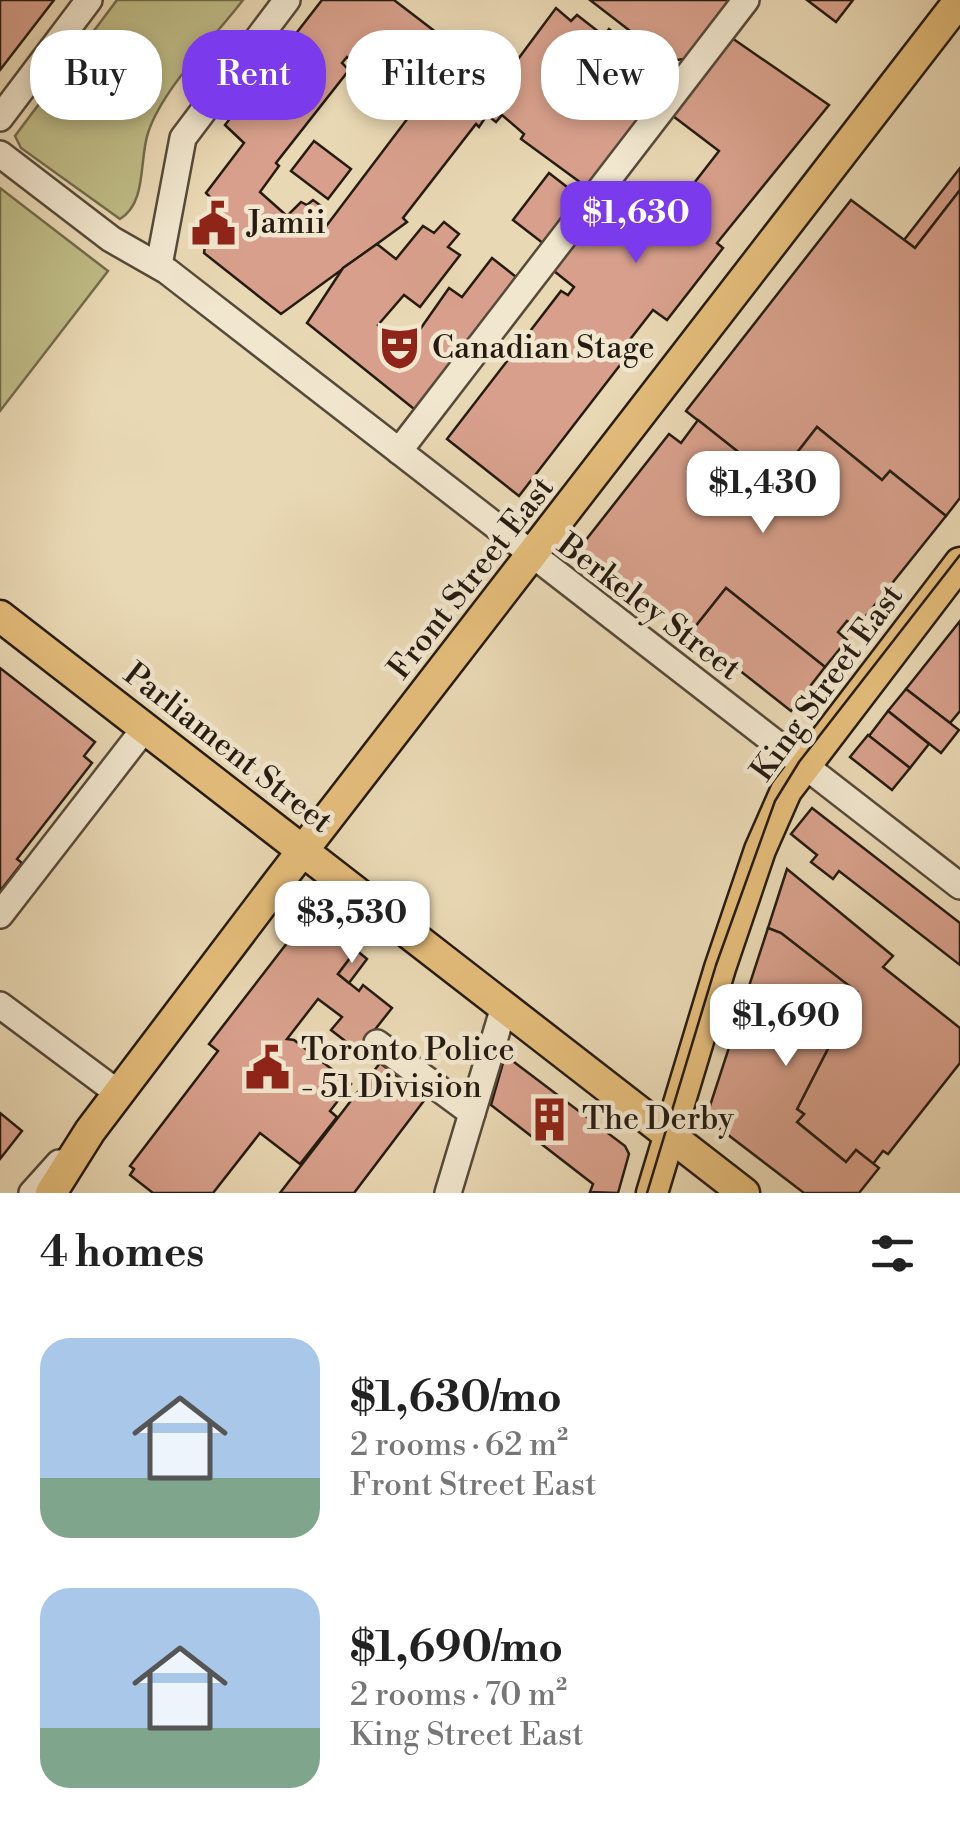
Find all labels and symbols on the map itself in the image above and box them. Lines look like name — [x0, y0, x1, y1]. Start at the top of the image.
pin: $1,630 — [555, 181, 717, 266]
public building icon: Jamii — [190, 199, 238, 247]
place label: Jamii — [246, 203, 326, 243]
theatre icon: Canadian Stage — [375, 324, 423, 372]
place label: Canadian Stage — [432, 328, 655, 368]
pin: $1,430 — [682, 451, 844, 536]
street label: Front Street East — [379, 469, 563, 687]
street label: Berkeley Street — [549, 524, 749, 689]
street label: King Street East — [742, 577, 912, 789]
street label: Parliament Street — [116, 654, 340, 842]
pin: $3,530 — [271, 881, 433, 966]
pin: $1,690 — [705, 984, 867, 1069]
place label: Toronto Police - 51 Division — [301, 1030, 515, 1107]
public building icon: Toronto Police - 51 Division — [244, 1044, 292, 1092]
building icon: The Derby — [525, 1095, 573, 1143]
place label: The Derby — [582, 1099, 734, 1139]

